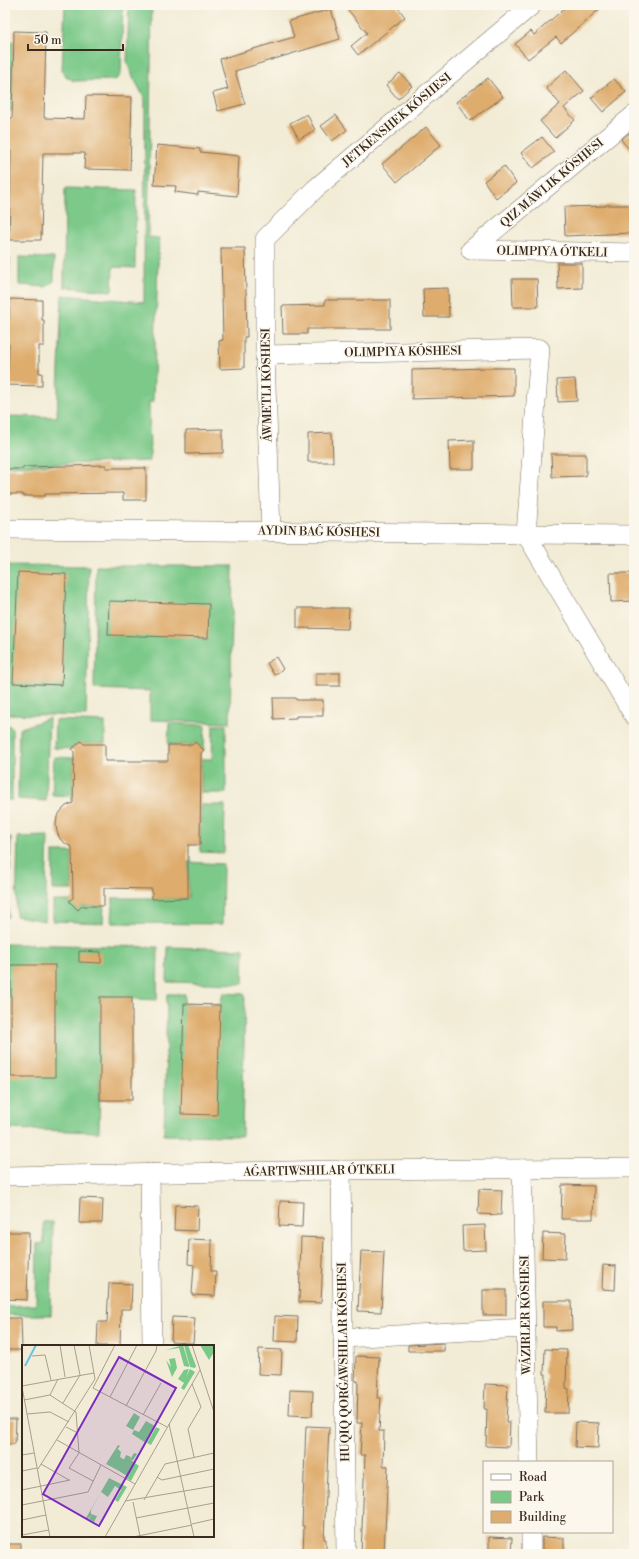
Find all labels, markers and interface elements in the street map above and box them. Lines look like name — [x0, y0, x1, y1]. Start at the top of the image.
scale bar — [28, 26, 123, 52]
text: 50 m — [34, 33, 62, 48]
street label: JETKENSHEK KÓSHESI — [337, 68, 455, 171]
street label: QIZ MÁWLIK KÓSHESI — [496, 133, 607, 231]
street label: OLIMPIYA ÓTKELI — [496, 242, 608, 260]
street label: ÁWMETLI KÓSHESI — [256, 327, 276, 443]
street label: OLIMPIYA KÓSHESI — [344, 341, 462, 361]
street label: AYDIN BAǴ KÓSHESI — [257, 521, 381, 541]
street label: AǴARTIWSHILAR ÓTKELI — [242, 1160, 395, 1180]
street label: WÁZIRLER KÓSHESI — [515, 1255, 535, 1376]
street label: HUQIQ QORǴAWSHILAR KÓSHESI — [333, 1262, 353, 1462]
inset map — [22, 1345, 214, 1537]
legend — [483, 1461, 613, 1533]
text: Road — [519, 1470, 547, 1485]
text: Park — [519, 1490, 545, 1505]
text: Building — [518, 1510, 567, 1525]

